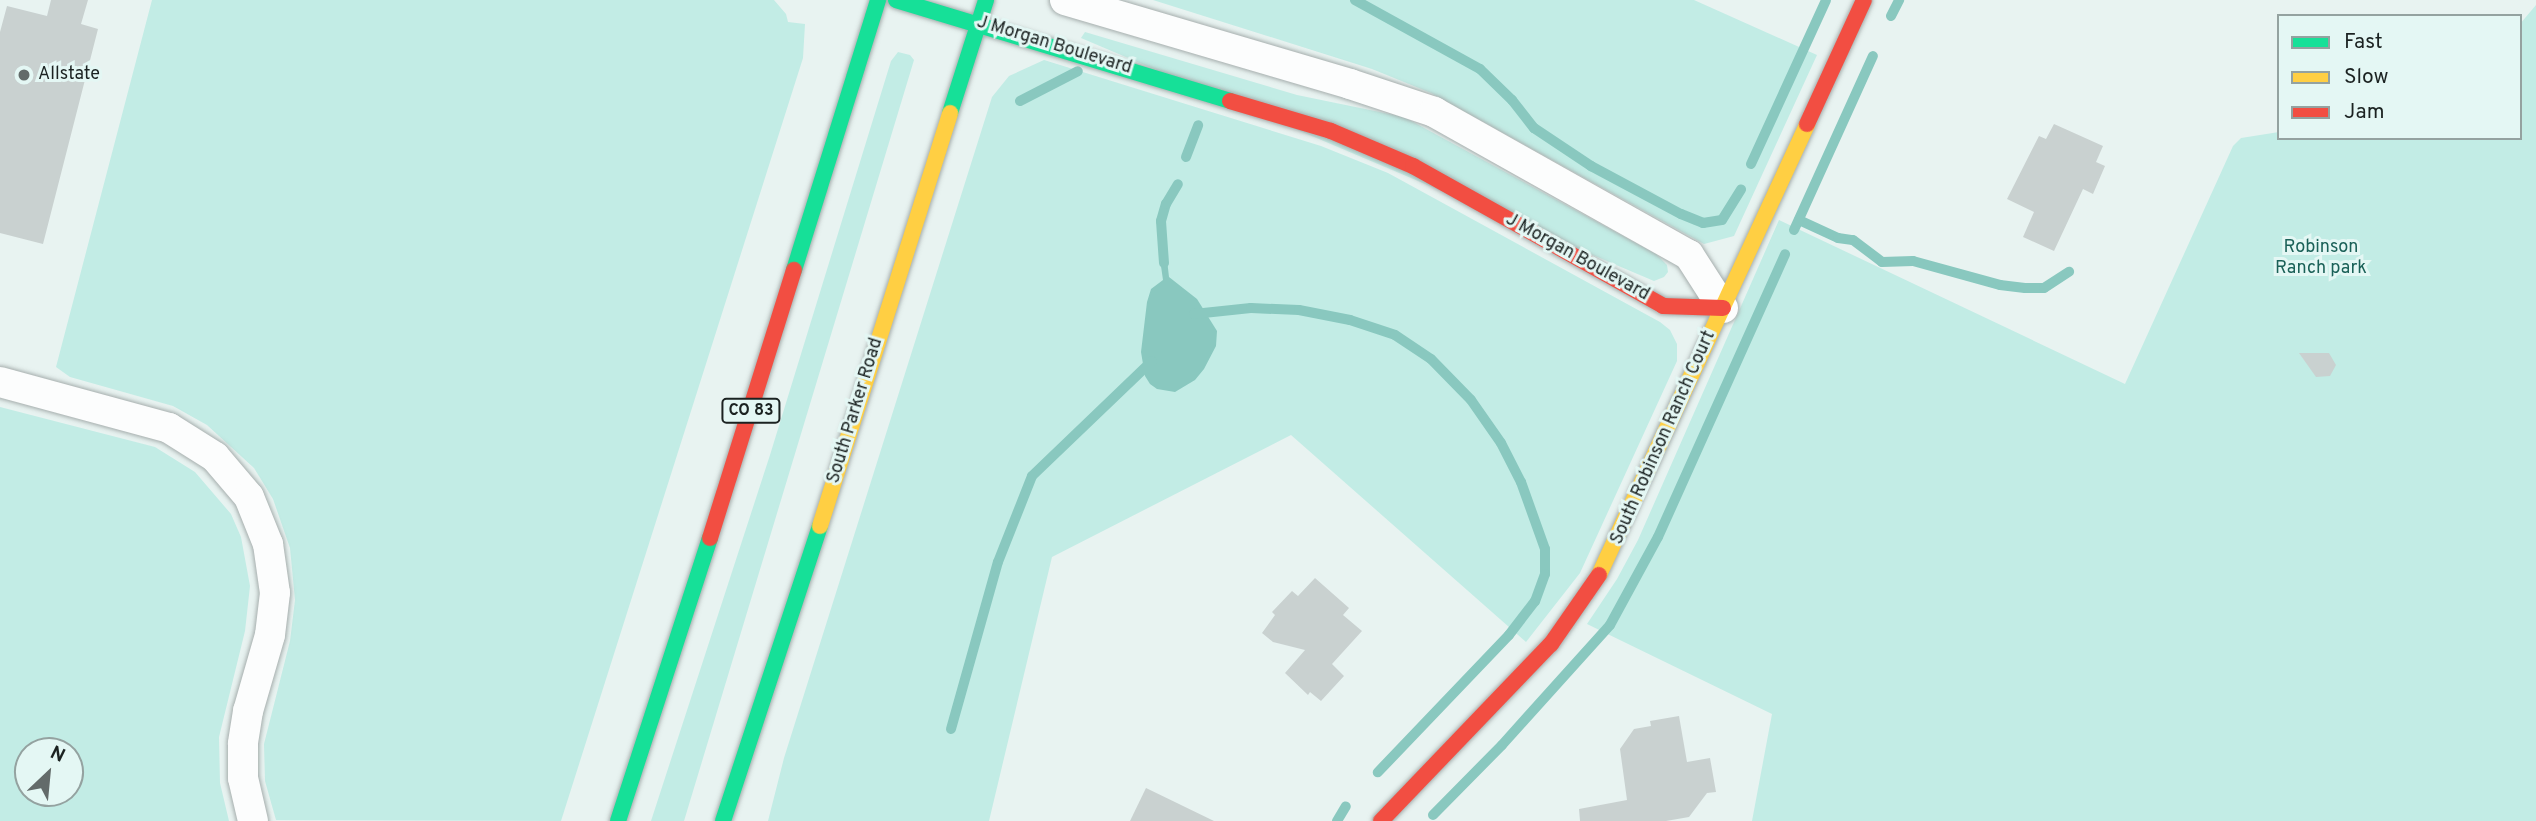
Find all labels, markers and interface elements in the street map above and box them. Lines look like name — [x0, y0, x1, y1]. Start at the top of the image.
street label: J Morgan Boulevard — [974, 12, 1134, 80]
legend — [2277, 14, 2522, 140]
text: Fast — [2344, 29, 2383, 56]
place label: Allstate — [38, 64, 100, 86]
text: Slow — [2344, 64, 2389, 91]
marker: Allstate — [16, 67, 32, 83]
text: Jam — [2344, 99, 2385, 126]
street label: J Morgan Boulevard — [1501, 210, 1653, 306]
park label: Robinson Ranch park — [2275, 238, 2367, 280]
street label: South Robinson Ranch Court — [1607, 328, 1721, 548]
street label: South Parker Road — [824, 336, 888, 486]
road number: CO 83 — [721, 398, 781, 424]
north arrow — [14, 737, 84, 807]
text: N — [46, 741, 69, 769]

